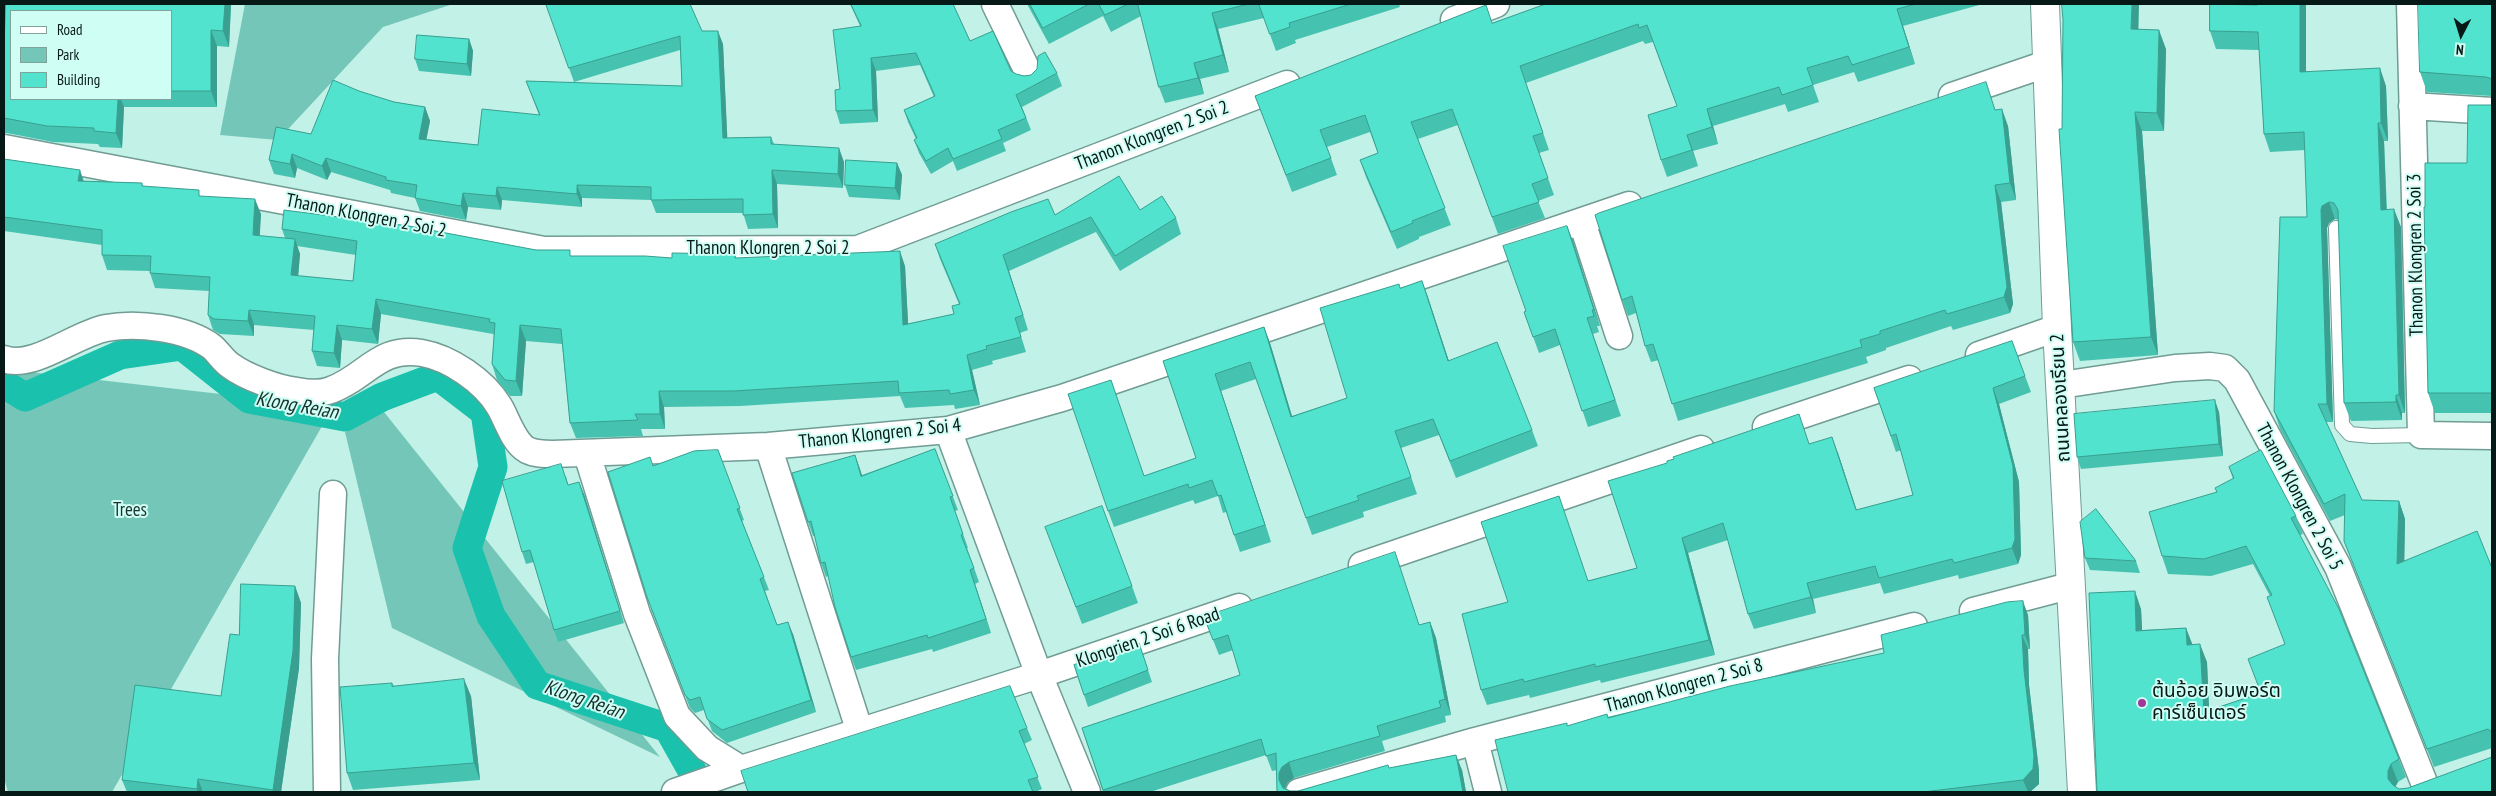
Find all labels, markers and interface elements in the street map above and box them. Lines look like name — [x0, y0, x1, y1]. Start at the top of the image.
legend — [10, 10, 172, 100]
north arrow — [2436, 10, 2486, 60]
text: Road — [57, 20, 83, 39]
text: N — [2455, 41, 2464, 59]
text: Park — [57, 45, 79, 64]
text: Building — [57, 70, 100, 89]
street label: Thanon Klongren 2 Soi 2 — [1072, 96, 1232, 176]
street label: Thanon Klongren 2 Soi 3 — [2403, 173, 2429, 337]
street label: Thanon Klongren 2 Soi 2 — [284, 189, 448, 243]
street label: Thanon Klongren 2 Soi 2 — [687, 238, 849, 260]
street label: ถนนคลองเรียน 2 — [2046, 333, 2076, 463]
water label: Klong Reian — [254, 387, 340, 425]
street label: Thanon Klongren 2 Soi 4 — [798, 414, 962, 454]
street label: Thanon Klongren 2 Soi 5 — [2251, 420, 2347, 574]
park label: Trees — [113, 500, 147, 522]
street label: Klongrien 2 Soi 6 Road — [1073, 603, 1223, 673]
street label: Thanon Klongren 2 Soi 8 — [1602, 654, 1766, 718]
water label: Klong Reian — [541, 675, 627, 725]
place label: ต้นอ้อย อิมพอร์ต คาร์เซ็นเตอร์ — [2152, 681, 2281, 725]
marker: ต้นอ้อย อิมพอร์ต คาร์เซ็นเตอร์ — [2136, 697, 2148, 709]

